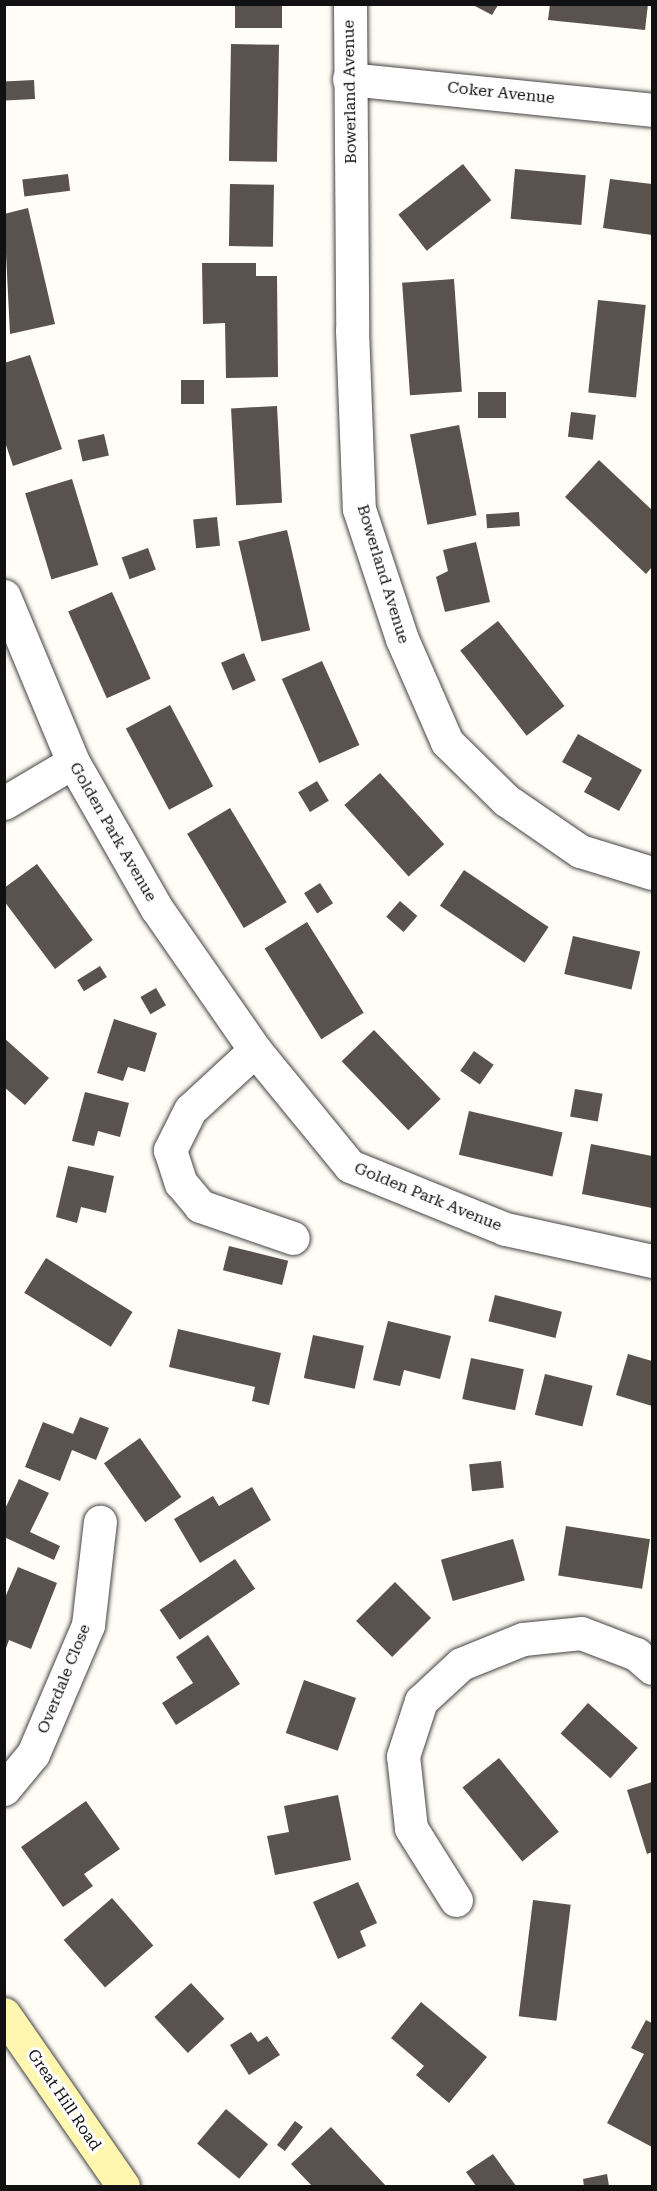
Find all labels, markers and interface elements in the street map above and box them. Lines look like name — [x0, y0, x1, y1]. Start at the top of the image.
street label: Bowerland Avenue — [339, 20, 361, 164]
street label: Coker Avenue — [446, 78, 556, 108]
street label: Bowerland Avenue — [353, 502, 413, 646]
street label: Golden Park Avenue — [65, 759, 161, 905]
street label: Golden Park Avenue — [351, 1159, 505, 1235]
street label: Overdale Close — [33, 1622, 95, 1736]
street label: Great Hill Road — [23, 2046, 105, 2154]

